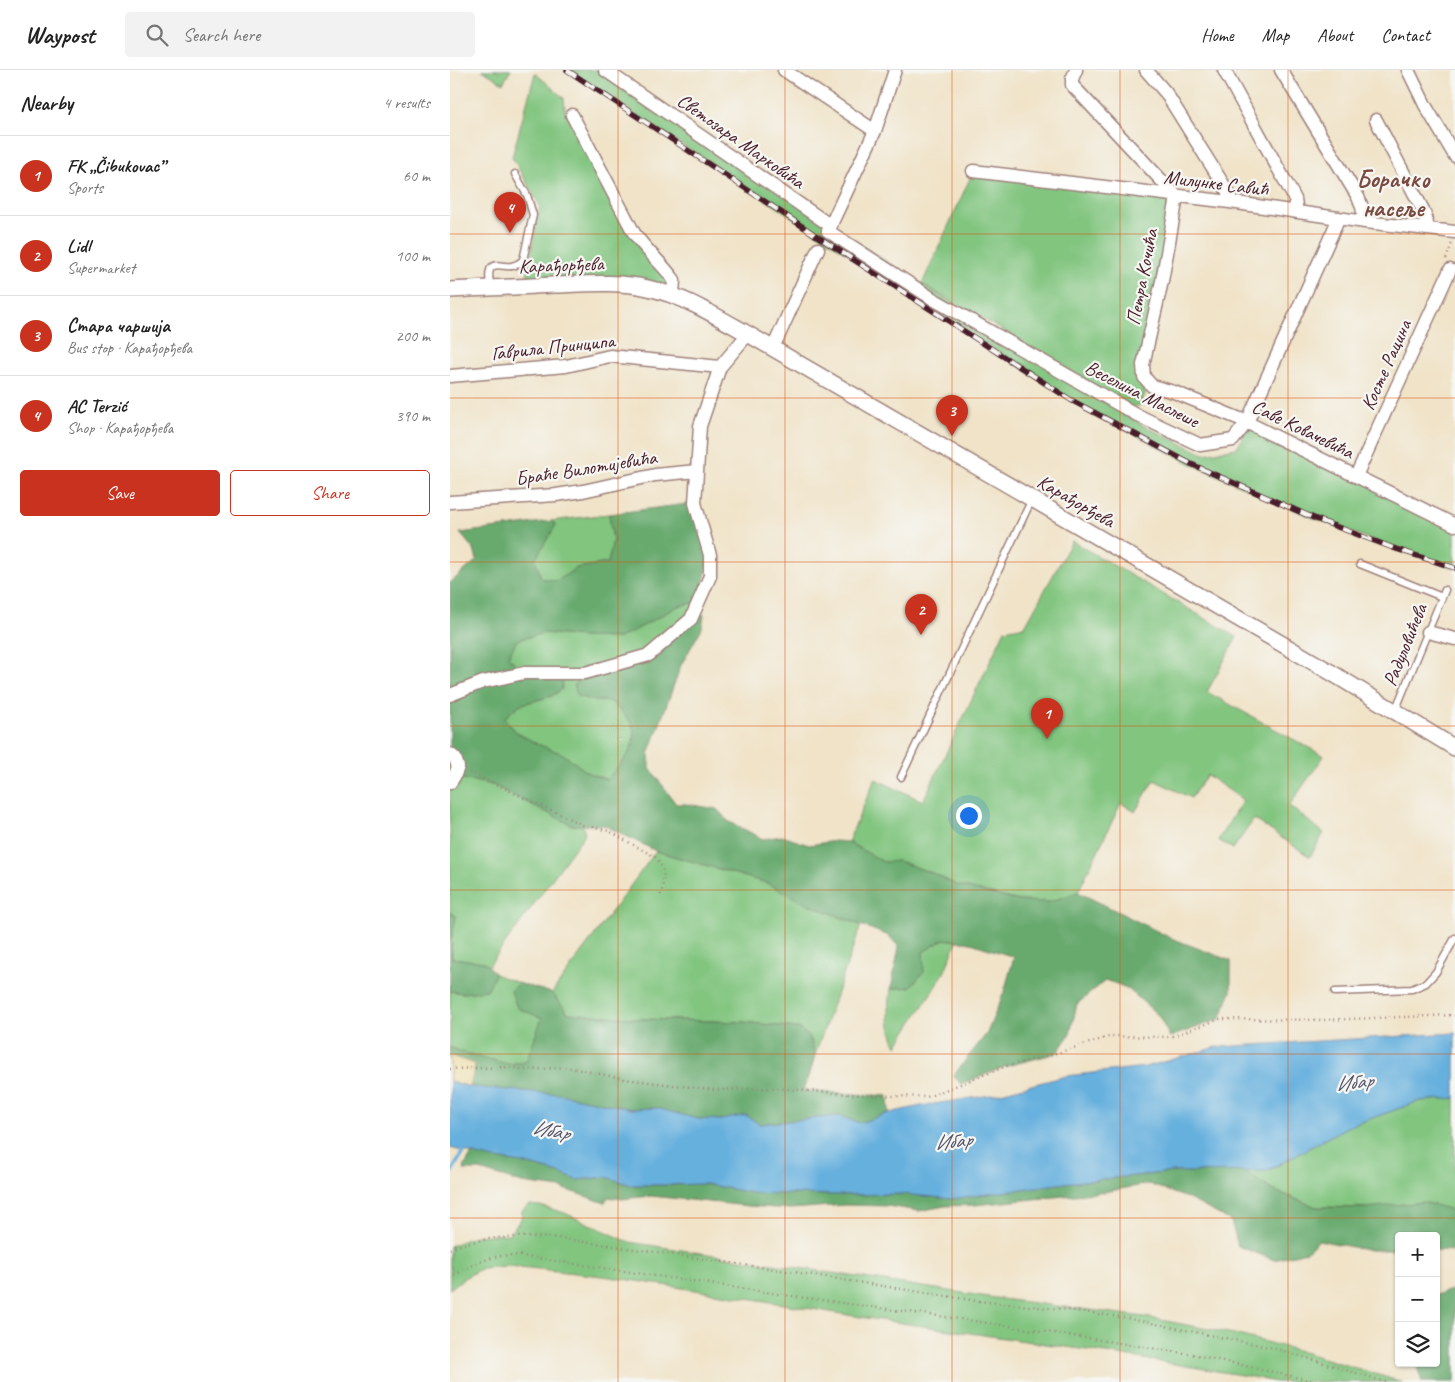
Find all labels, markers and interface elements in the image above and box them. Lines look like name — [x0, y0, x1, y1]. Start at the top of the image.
search box — [125, 12, 475, 57]
text: Waypost — [25, 20, 95, 50]
icon: search — [143, 21, 171, 49]
text: Search here — [183, 23, 260, 47]
text: Home — [1201, 24, 1234, 46]
text: Map — [1262, 24, 1289, 46]
text: About — [1317, 24, 1353, 46]
text: Contact — [1381, 24, 1430, 46]
street label: Светозара Марковића — [672, 88, 811, 195]
text: Nearby — [20, 90, 73, 116]
text: 4 results — [383, 93, 430, 113]
text: FK „Čibukovac” — [67, 154, 164, 178]
district label: Борачко насеље — [1356, 163, 1431, 224]
street label: Милунке Савић — [1163, 164, 1271, 202]
text: 1 — [32, 166, 40, 186]
text: 60 m — [403, 166, 430, 186]
text: Sports — [67, 178, 103, 198]
pin: 4 — [494, 192, 526, 233]
street label: Петра Кочића — [1120, 226, 1164, 327]
text: Lidl — [67, 234, 90, 258]
text: 2 — [32, 246, 40, 266]
text: 100 m — [396, 246, 430, 266]
street label: Карађорђева — [518, 251, 606, 279]
text: Supermarket — [67, 258, 135, 278]
text: Стара чаршија — [67, 314, 170, 338]
street label: Косте Рацина — [1355, 314, 1418, 414]
text: 3 — [32, 326, 40, 346]
text: 200 m — [396, 326, 430, 346]
street label: Гаврила Принципа — [490, 328, 618, 366]
text: Bus stop · Карађорђева — [67, 338, 192, 358]
street label: Веселина Маслеше — [1081, 355, 1205, 434]
text: AC Terzić — [67, 394, 127, 418]
street label: Саве Ковачевића — [1248, 394, 1359, 465]
pin: 3 — [936, 395, 968, 436]
text: 4 — [32, 406, 40, 426]
text: 390 m — [396, 406, 430, 426]
text: Shop · Карађорђева — [67, 418, 173, 438]
street label: Браће Вилотијевића — [514, 444, 660, 491]
street label: Карађорђева — [1033, 469, 1121, 534]
button: Save — [20, 470, 220, 516]
button: Share — [230, 470, 430, 516]
pin: 2 — [905, 594, 937, 635]
street label: Радуловићева — [1377, 598, 1434, 690]
pin: 1 — [1031, 698, 1063, 739]
your location — [956, 803, 982, 829]
water label: Ибар — [1334, 1066, 1377, 1097]
water label: Ибар — [531, 1114, 574, 1147]
water label: Ибар — [933, 1126, 976, 1156]
map controls — [1395, 1232, 1440, 1367]
button: + — [1395, 1232, 1440, 1277]
button: − — [1395, 1277, 1440, 1322]
button: layers — [1395, 1322, 1440, 1367]

